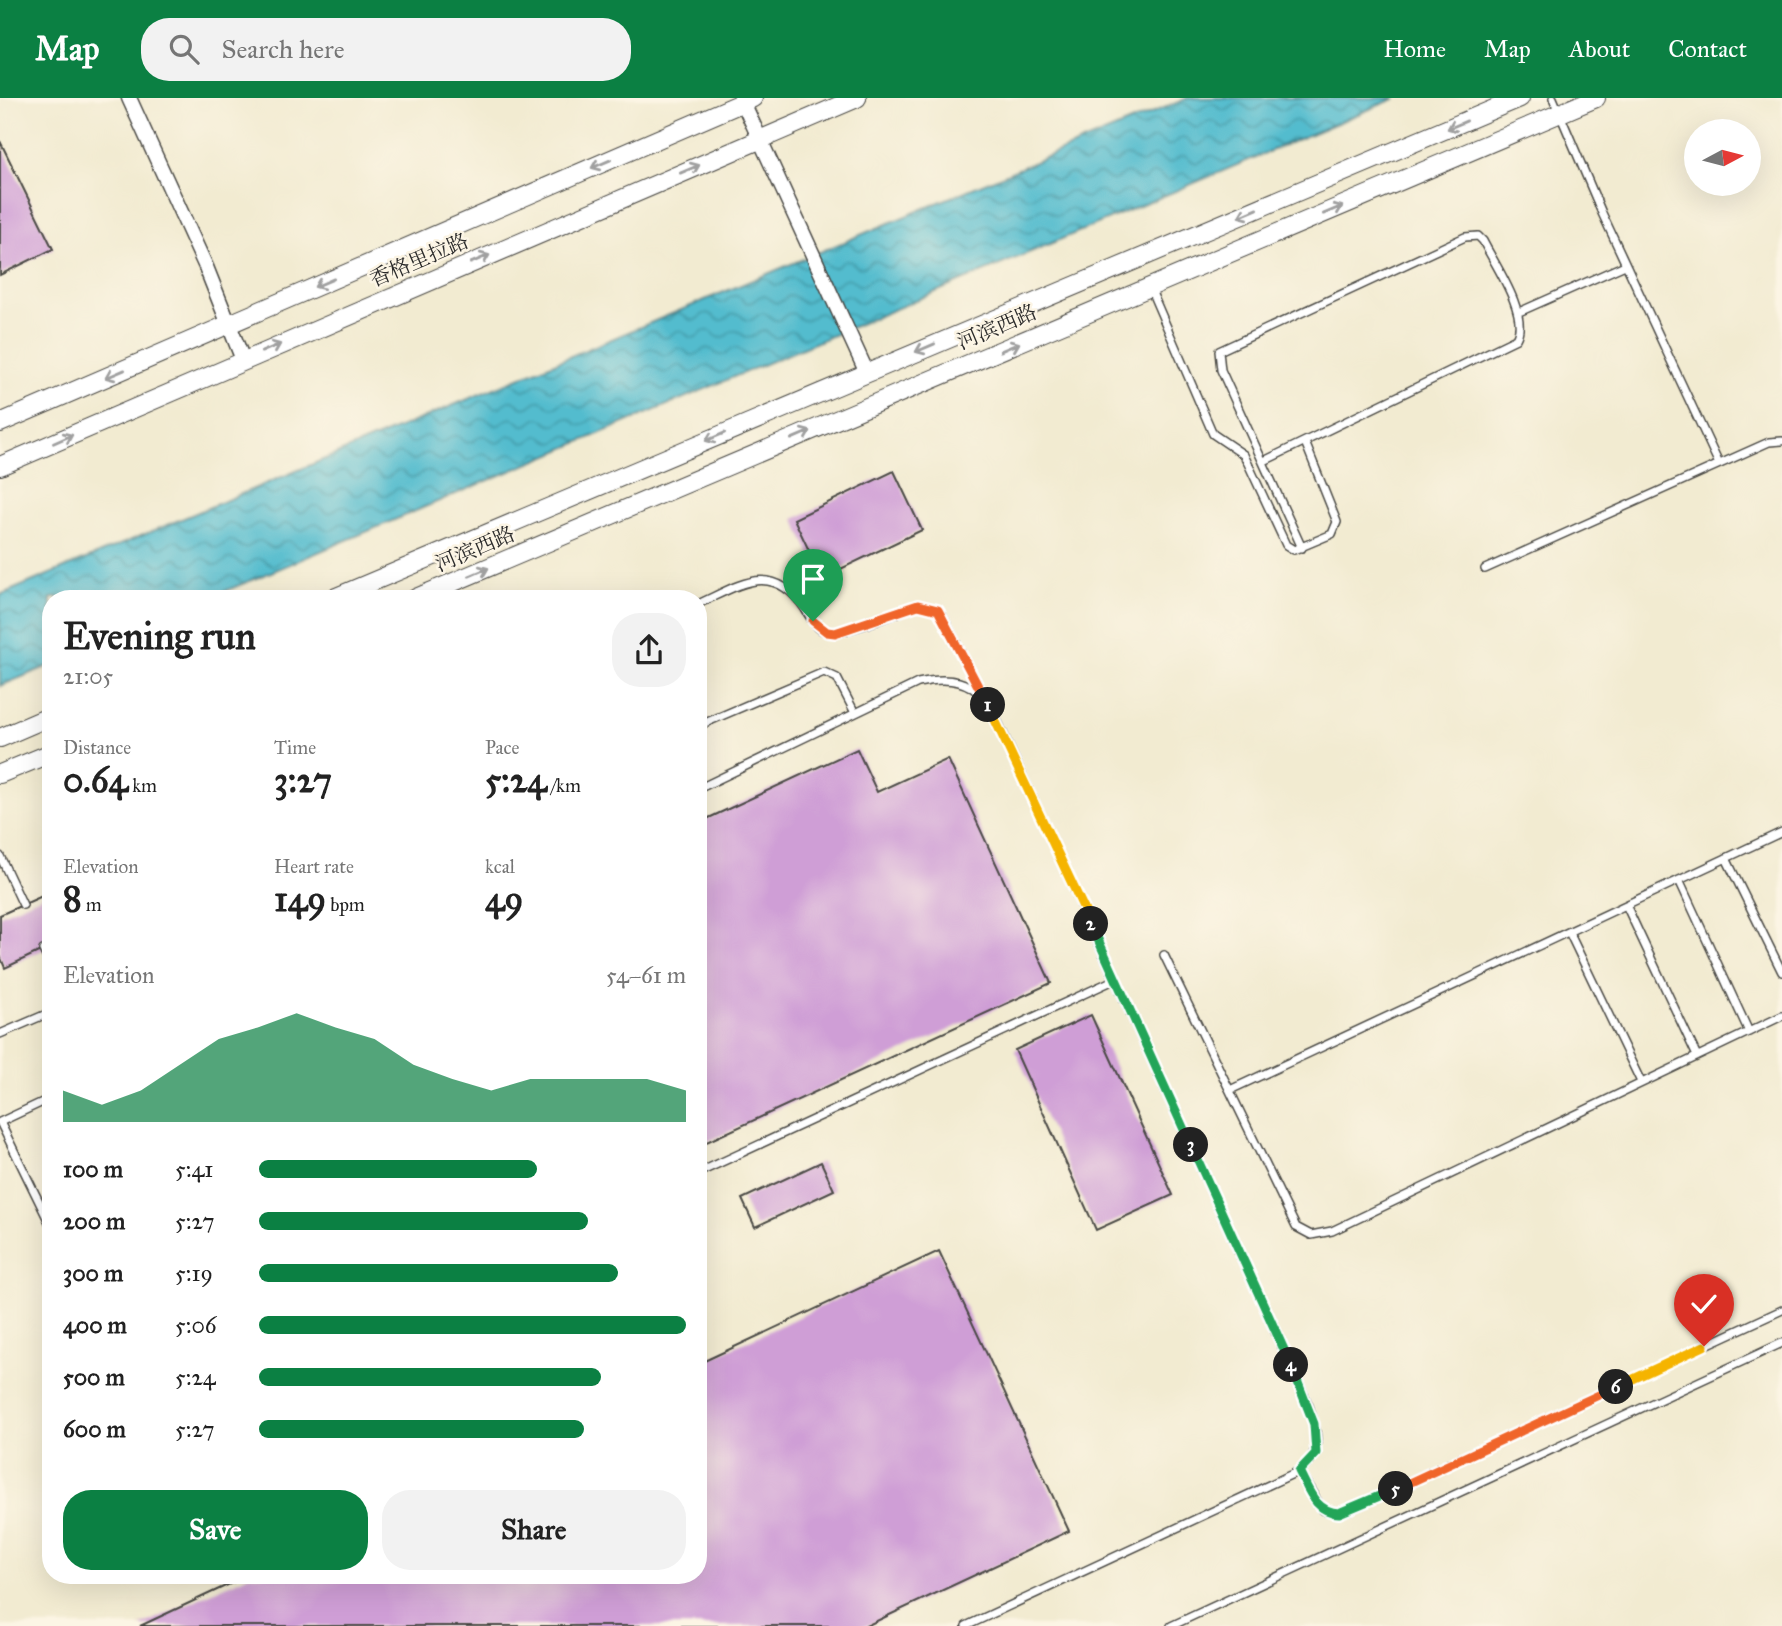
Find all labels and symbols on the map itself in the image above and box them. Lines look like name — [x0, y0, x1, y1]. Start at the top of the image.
one-way arrow — [1447, 119, 1469, 132]
north arrow — [1684, 119, 1760, 196]
one-way arrow — [590, 158, 612, 171]
one-way arrow — [678, 162, 700, 175]
one-way arrow — [1321, 203, 1343, 216]
one-way arrow — [1237, 207, 1259, 220]
street label: 香格里拉路 — [366, 228, 472, 292]
one-way arrow — [469, 251, 491, 264]
one-way arrow — [314, 278, 335, 291]
street label: 河滨西路 — [953, 299, 1041, 355]
one-way arrow — [999, 339, 1021, 352]
one-way arrow — [260, 341, 281, 354]
one-way arrow — [915, 343, 936, 356]
one-way arrow — [105, 368, 127, 381]
one-way arrow — [790, 428, 811, 441]
one-way arrow — [705, 431, 727, 444]
one-way arrow — [51, 432, 73, 445]
street label: 河滨西路 — [431, 521, 519, 577]
pin — [783, 549, 843, 621]
one-way arrow — [467, 565, 489, 578]
pin: 1 — [970, 688, 1006, 722]
pin: 2 — [1074, 906, 1108, 942]
pin: 3 — [1174, 1128, 1208, 1162]
pin — [1674, 1274, 1734, 1346]
pin: 4 — [1274, 1348, 1308, 1382]
pin: 6 — [1598, 1370, 1634, 1404]
pin: 5 — [1378, 1472, 1414, 1506]

